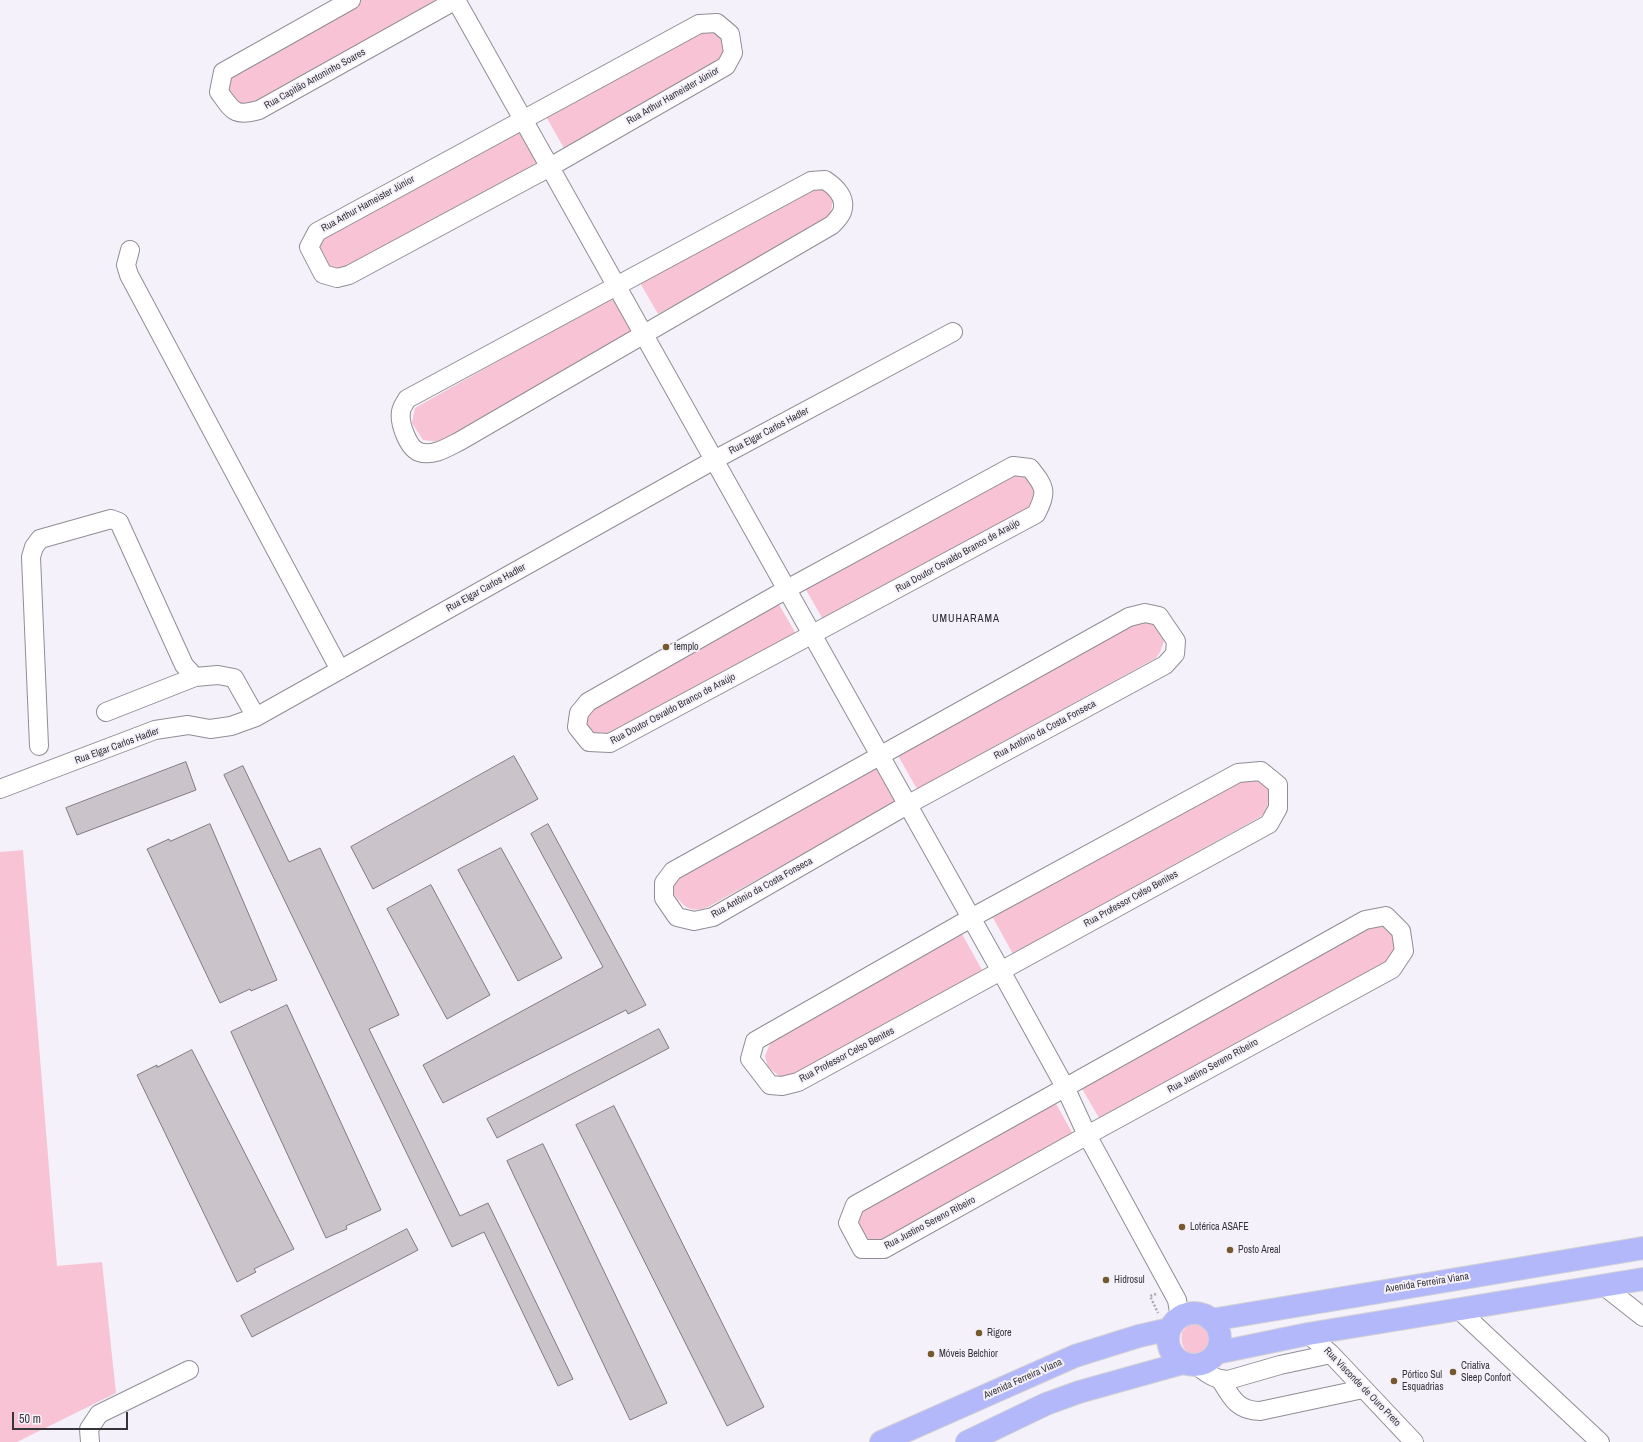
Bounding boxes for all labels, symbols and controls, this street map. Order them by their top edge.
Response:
street label: Rua Capitão Antoninho Soares [262,46,368,112]
street label: Rua Arthur Hameister Júnior [625,65,721,127]
street label: Rua Arthur Hameister Júnior [319,173,417,235]
street label: Rua Elgar Carlos Hadler [727,405,811,457]
street label: Rua Doutor Osvaldo Branco de Araújo [894,517,1022,595]
street label: Rua Elgar Carlos Hadler [444,561,528,615]
district label: UMUHARAMA [932,612,1000,626]
place label: templo [674,641,699,653]
marker: templo [661,642,671,652]
street label: Rua Doutor Osvaldo Branco de Araújo [608,671,738,747]
street label: Rua Antônio da Costa Fonseca [992,698,1098,762]
street label: Rua Elgar Carlos Hadler [73,725,161,767]
street label: Rua Antônio da Costa Fonseca [709,855,815,921]
street label: Rua Professor Celso Benites [1082,868,1180,930]
street label: Rua Professor Celso Benites [798,1025,896,1085]
street label: Rua Justino Sereno Ribeiro [1166,1036,1260,1096]
street label: Rua Justino Sereno Ribeiro [882,1194,978,1252]
place label: Lotérica ASAFE [1190,1221,1249,1233]
marker: Lotérica ASAFE [1177,1222,1187,1232]
place label: Posto Areal [1238,1244,1280,1256]
marker: Posto Areal [1225,1245,1235,1255]
street label: Avenida Ferreira Viana [1384,1270,1470,1296]
place label: Hidrosul [1114,1274,1145,1286]
marker: Hidrosul [1101,1275,1111,1285]
place label: Rigore [987,1327,1012,1339]
marker: Rigore [974,1328,984,1338]
street label: Rua Visconde de Ouro Preto [1321,1345,1403,1429]
place label: Móveis Belchior [939,1348,998,1360]
marker: Móveis Belchior [926,1349,936,1359]
street label: Avenida Ferreira Viana [982,1356,1064,1402]
place label: Criativa Sleep Confort [1461,1360,1511,1384]
marker: Criativa Sleep Confort [1448,1367,1458,1377]
place label: Pórtico Sul Esquadrias [1402,1369,1443,1392]
marker: Pórtico Sul Esquadrias [1389,1376,1399,1386]
scale bar [14,1404,130,1430]
text: 50 m [19,1411,41,1427]

